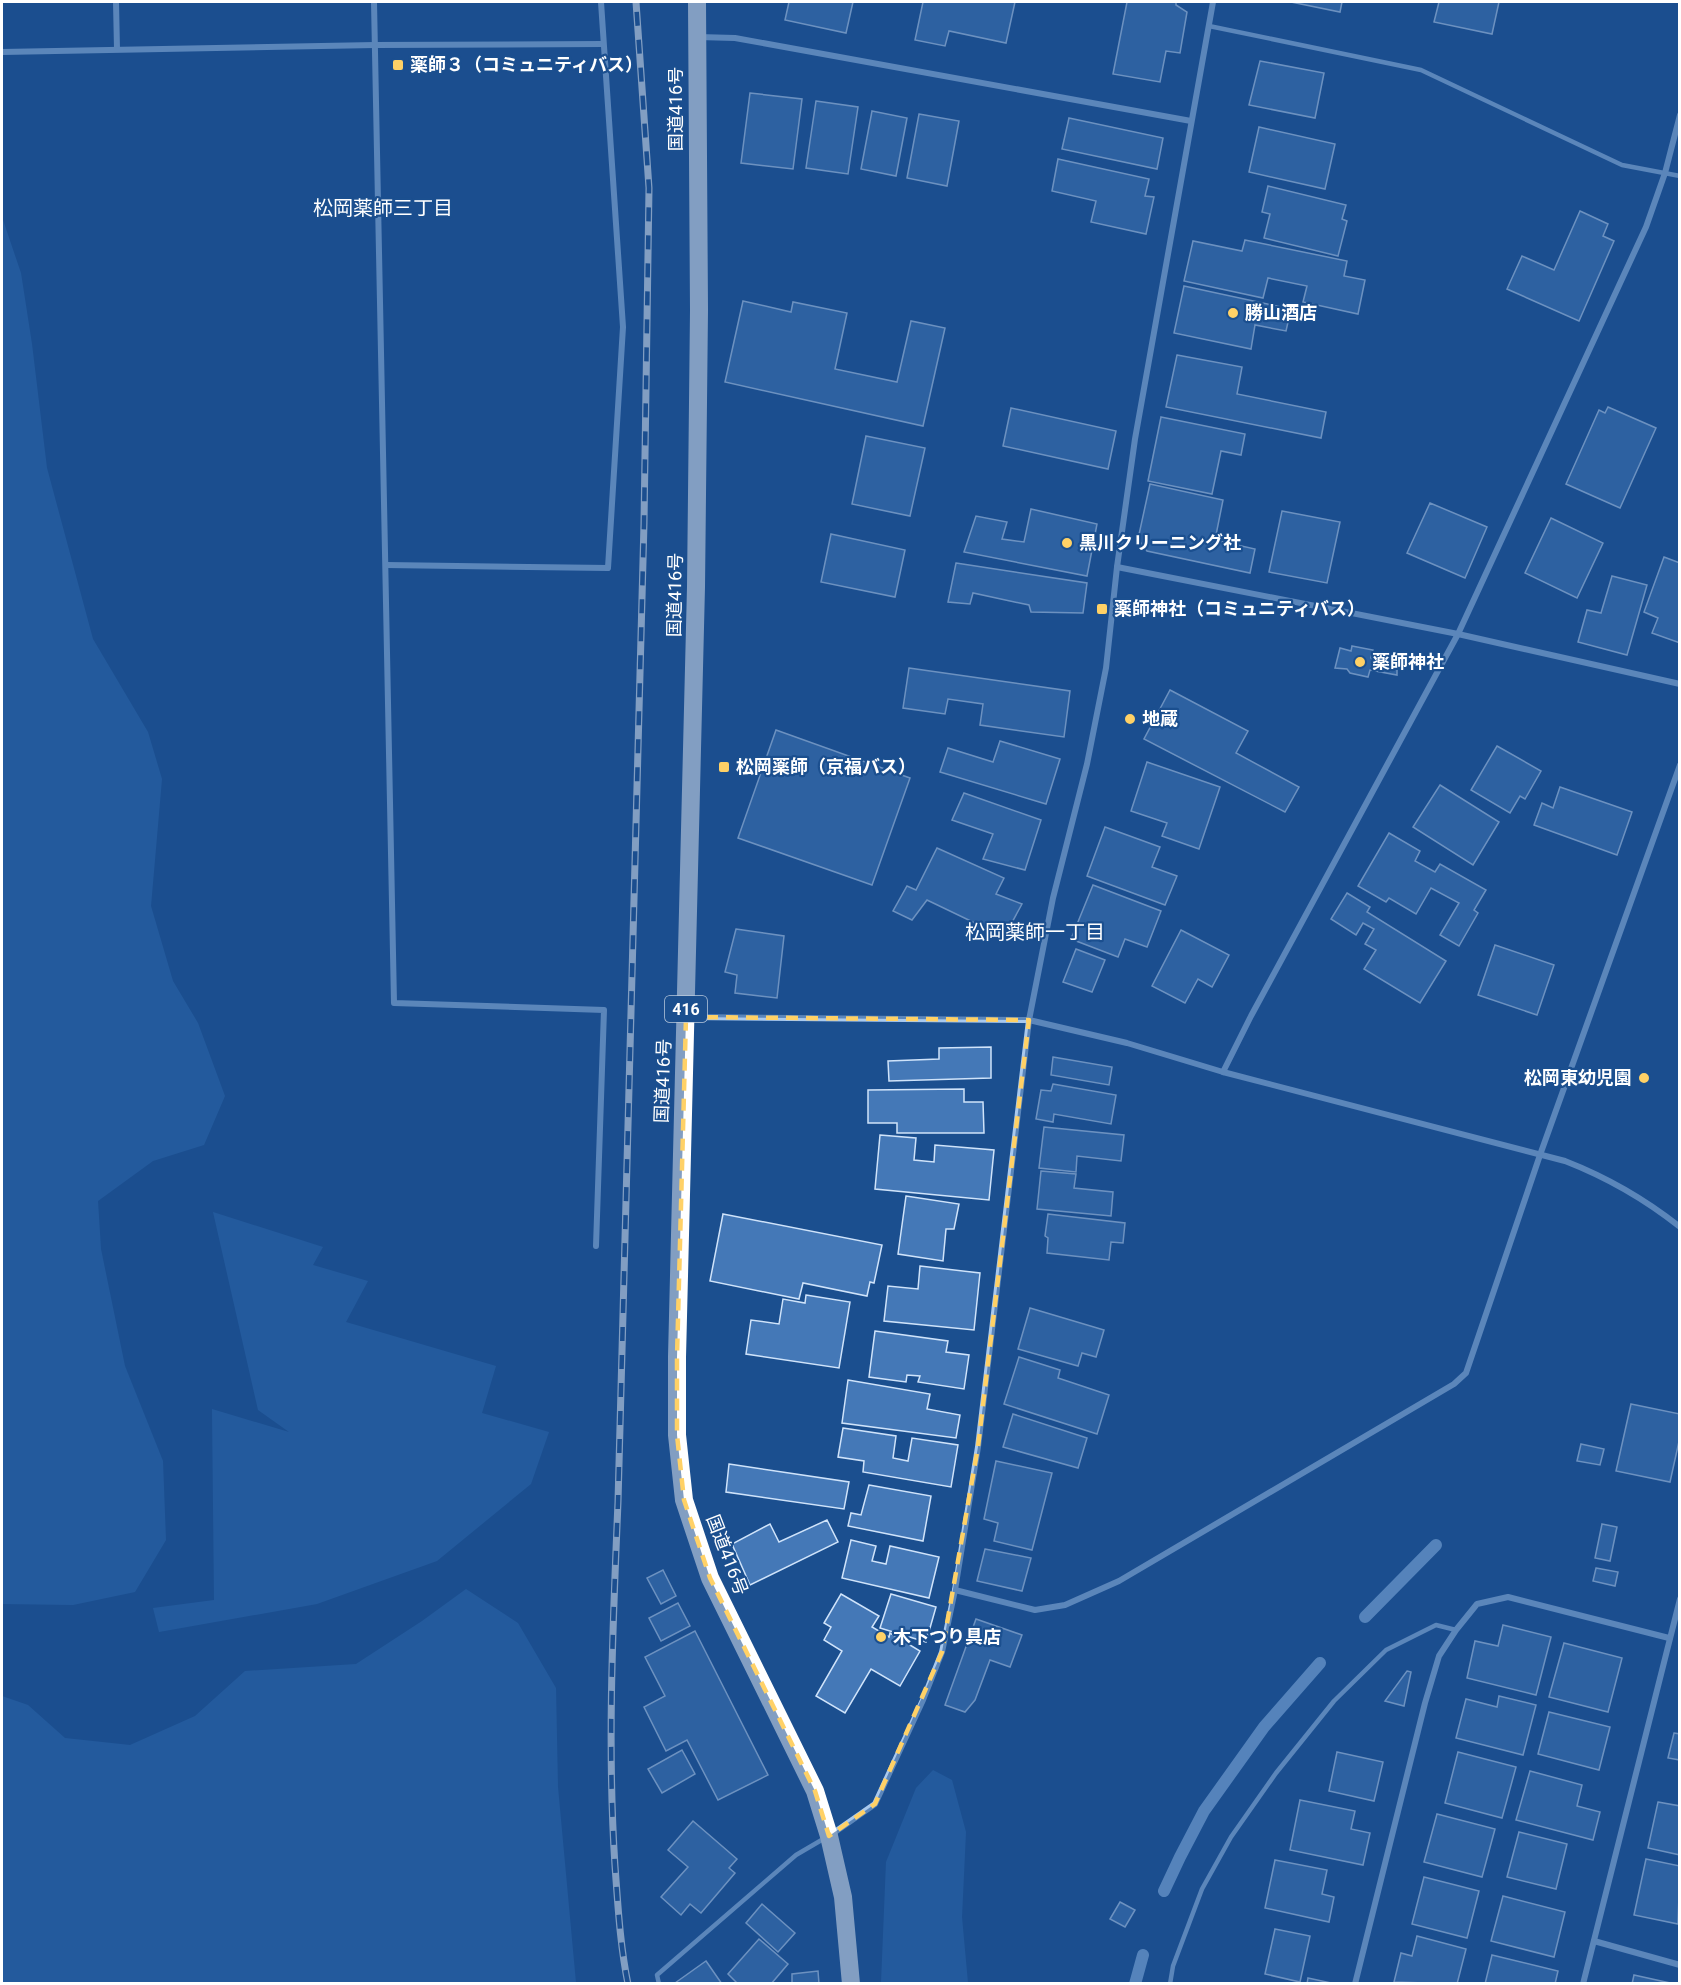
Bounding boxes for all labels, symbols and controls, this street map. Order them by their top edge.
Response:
place label: 薬師３（コミュニティバス） [410,54,643,75]
marker: 薬師３（コミュニティバス） [391,58,405,72]
street label: 国道416号 [665,67,686,151]
district label: 松岡薬師三丁目 [313,196,453,220]
place label: 勝山酒店 [1245,302,1317,323]
marker: 勝山酒店 [1226,306,1240,320]
place label: 黒川クリーニング社 [1079,532,1241,553]
marker: 黒川クリーニング社 [1060,536,1074,550]
street label: 国道416号 [663,553,686,637]
place label: 薬師神社（コミュニティバス） [1114,598,1365,619]
marker: 薬師神社（コミュニティバス） [1095,602,1109,616]
place label: 薬師神社 [1372,651,1444,672]
marker: 薬師神社 [1353,655,1367,669]
place label: 地蔵 [1142,708,1178,729]
marker: 地蔵 [1123,712,1137,726]
place label: 松岡薬師（京福バス） [736,756,916,777]
marker: 松岡薬師（京福バス） [717,760,731,774]
district label: 松岡薬師一丁目 [965,920,1105,944]
road number: 416 [665,996,707,1022]
street label: 国道416号 [651,1038,674,1124]
place label: 松岡東幼児園 [1524,1067,1632,1088]
marker: 松岡東幼児園 [1637,1071,1651,1085]
street label: 国道416号 [703,1512,752,1598]
place label: 木下つり具店 [893,1626,1001,1647]
marker: 木下つり具店 [874,1630,888,1644]

